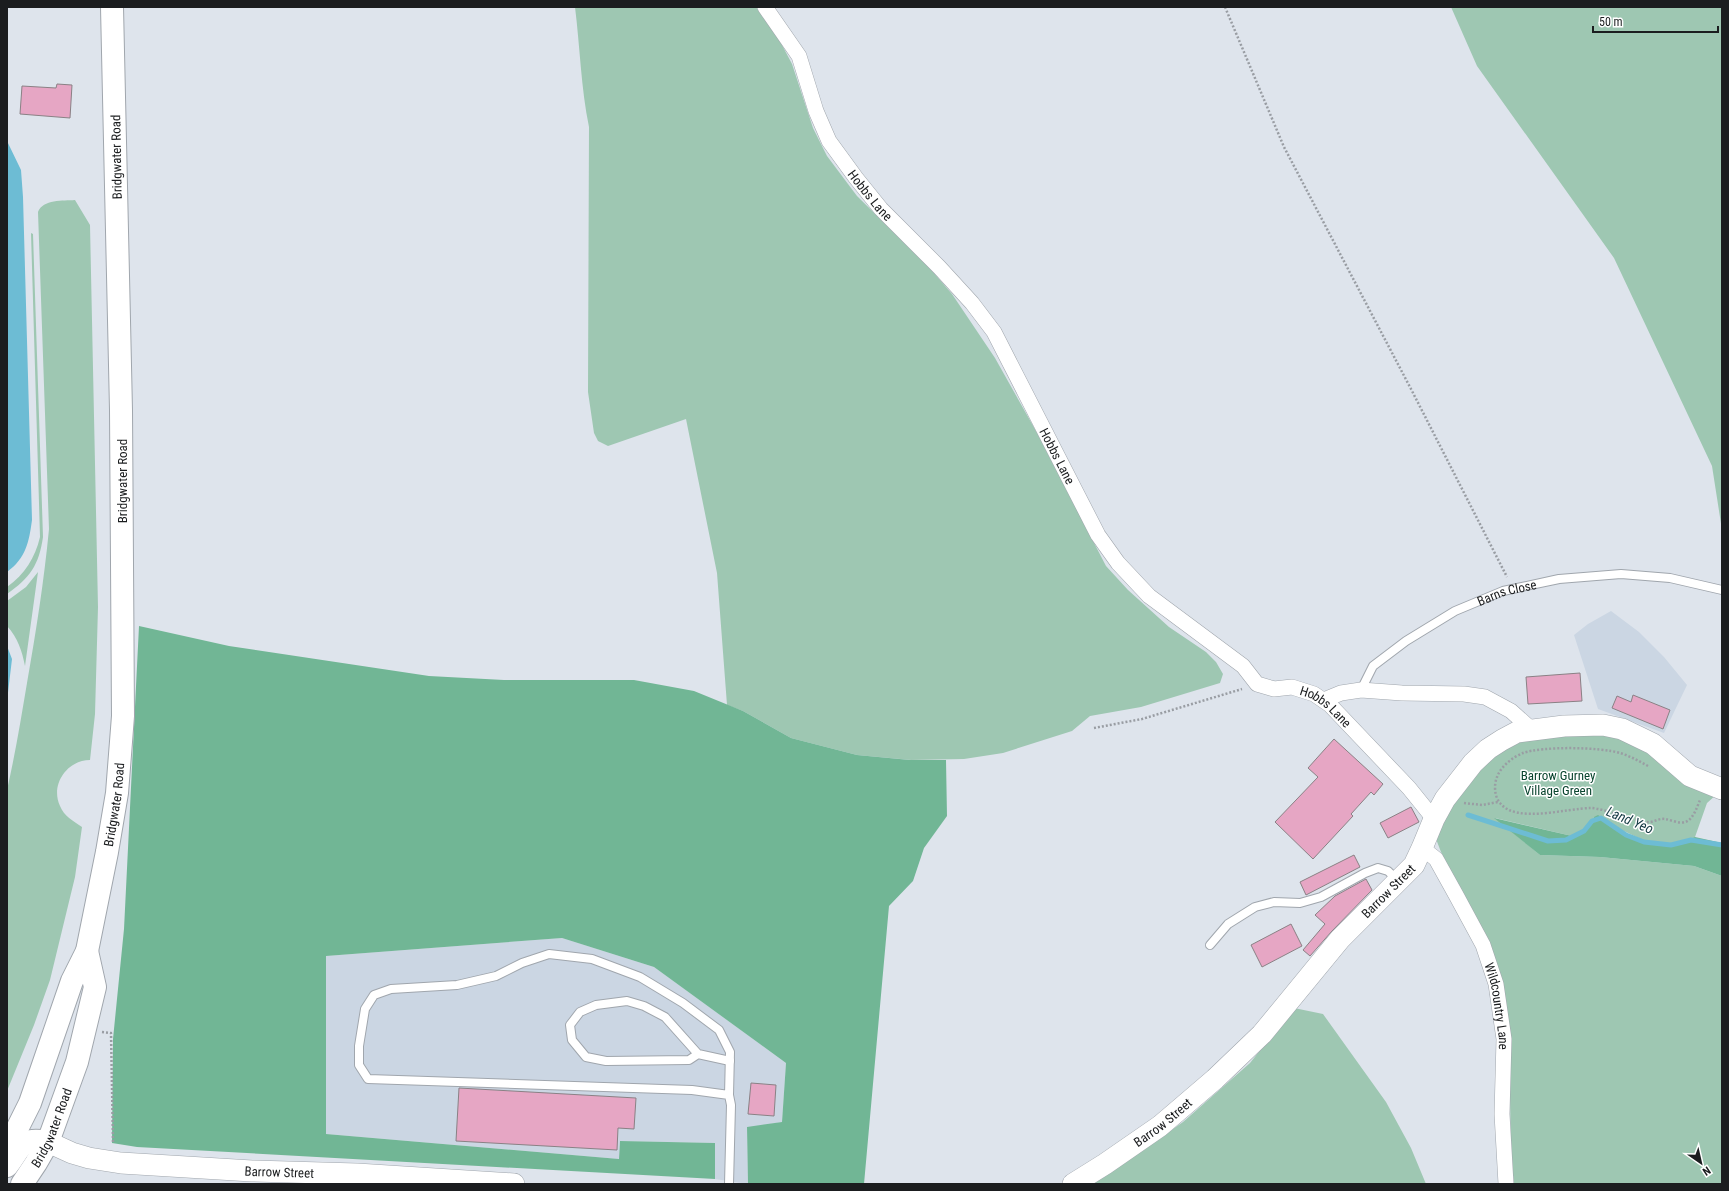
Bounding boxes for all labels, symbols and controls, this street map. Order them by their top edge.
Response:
scale bar [1593,8,1718,34]
text: 50 m [1599,15,1623,29]
street label: Bridgwater Road [108,115,125,199]
street label: Hobbs Lane [845,167,895,224]
street label: Hobbs Lane [1036,425,1078,487]
street label: Bridgwater Road [115,439,130,523]
street label: Barns Close [1475,577,1538,609]
street label: Hobbs Lane [1298,683,1354,731]
street label: Bridgwater Road [101,762,127,848]
park label: Barrow Gurney Village Green [1521,768,1596,798]
water label: Land Yeo [1604,803,1656,837]
street label: Barrow Street [1359,861,1419,921]
street label: Wildcountry Lane [1481,961,1511,1050]
street label: Bridgwater Road [28,1086,75,1170]
street label: Barrow Street [1131,1095,1195,1150]
north arrow [1681,1143,1721,1183]
street label: Barrow Street [244,1164,314,1181]
text: N [1700,1164,1713,1178]

